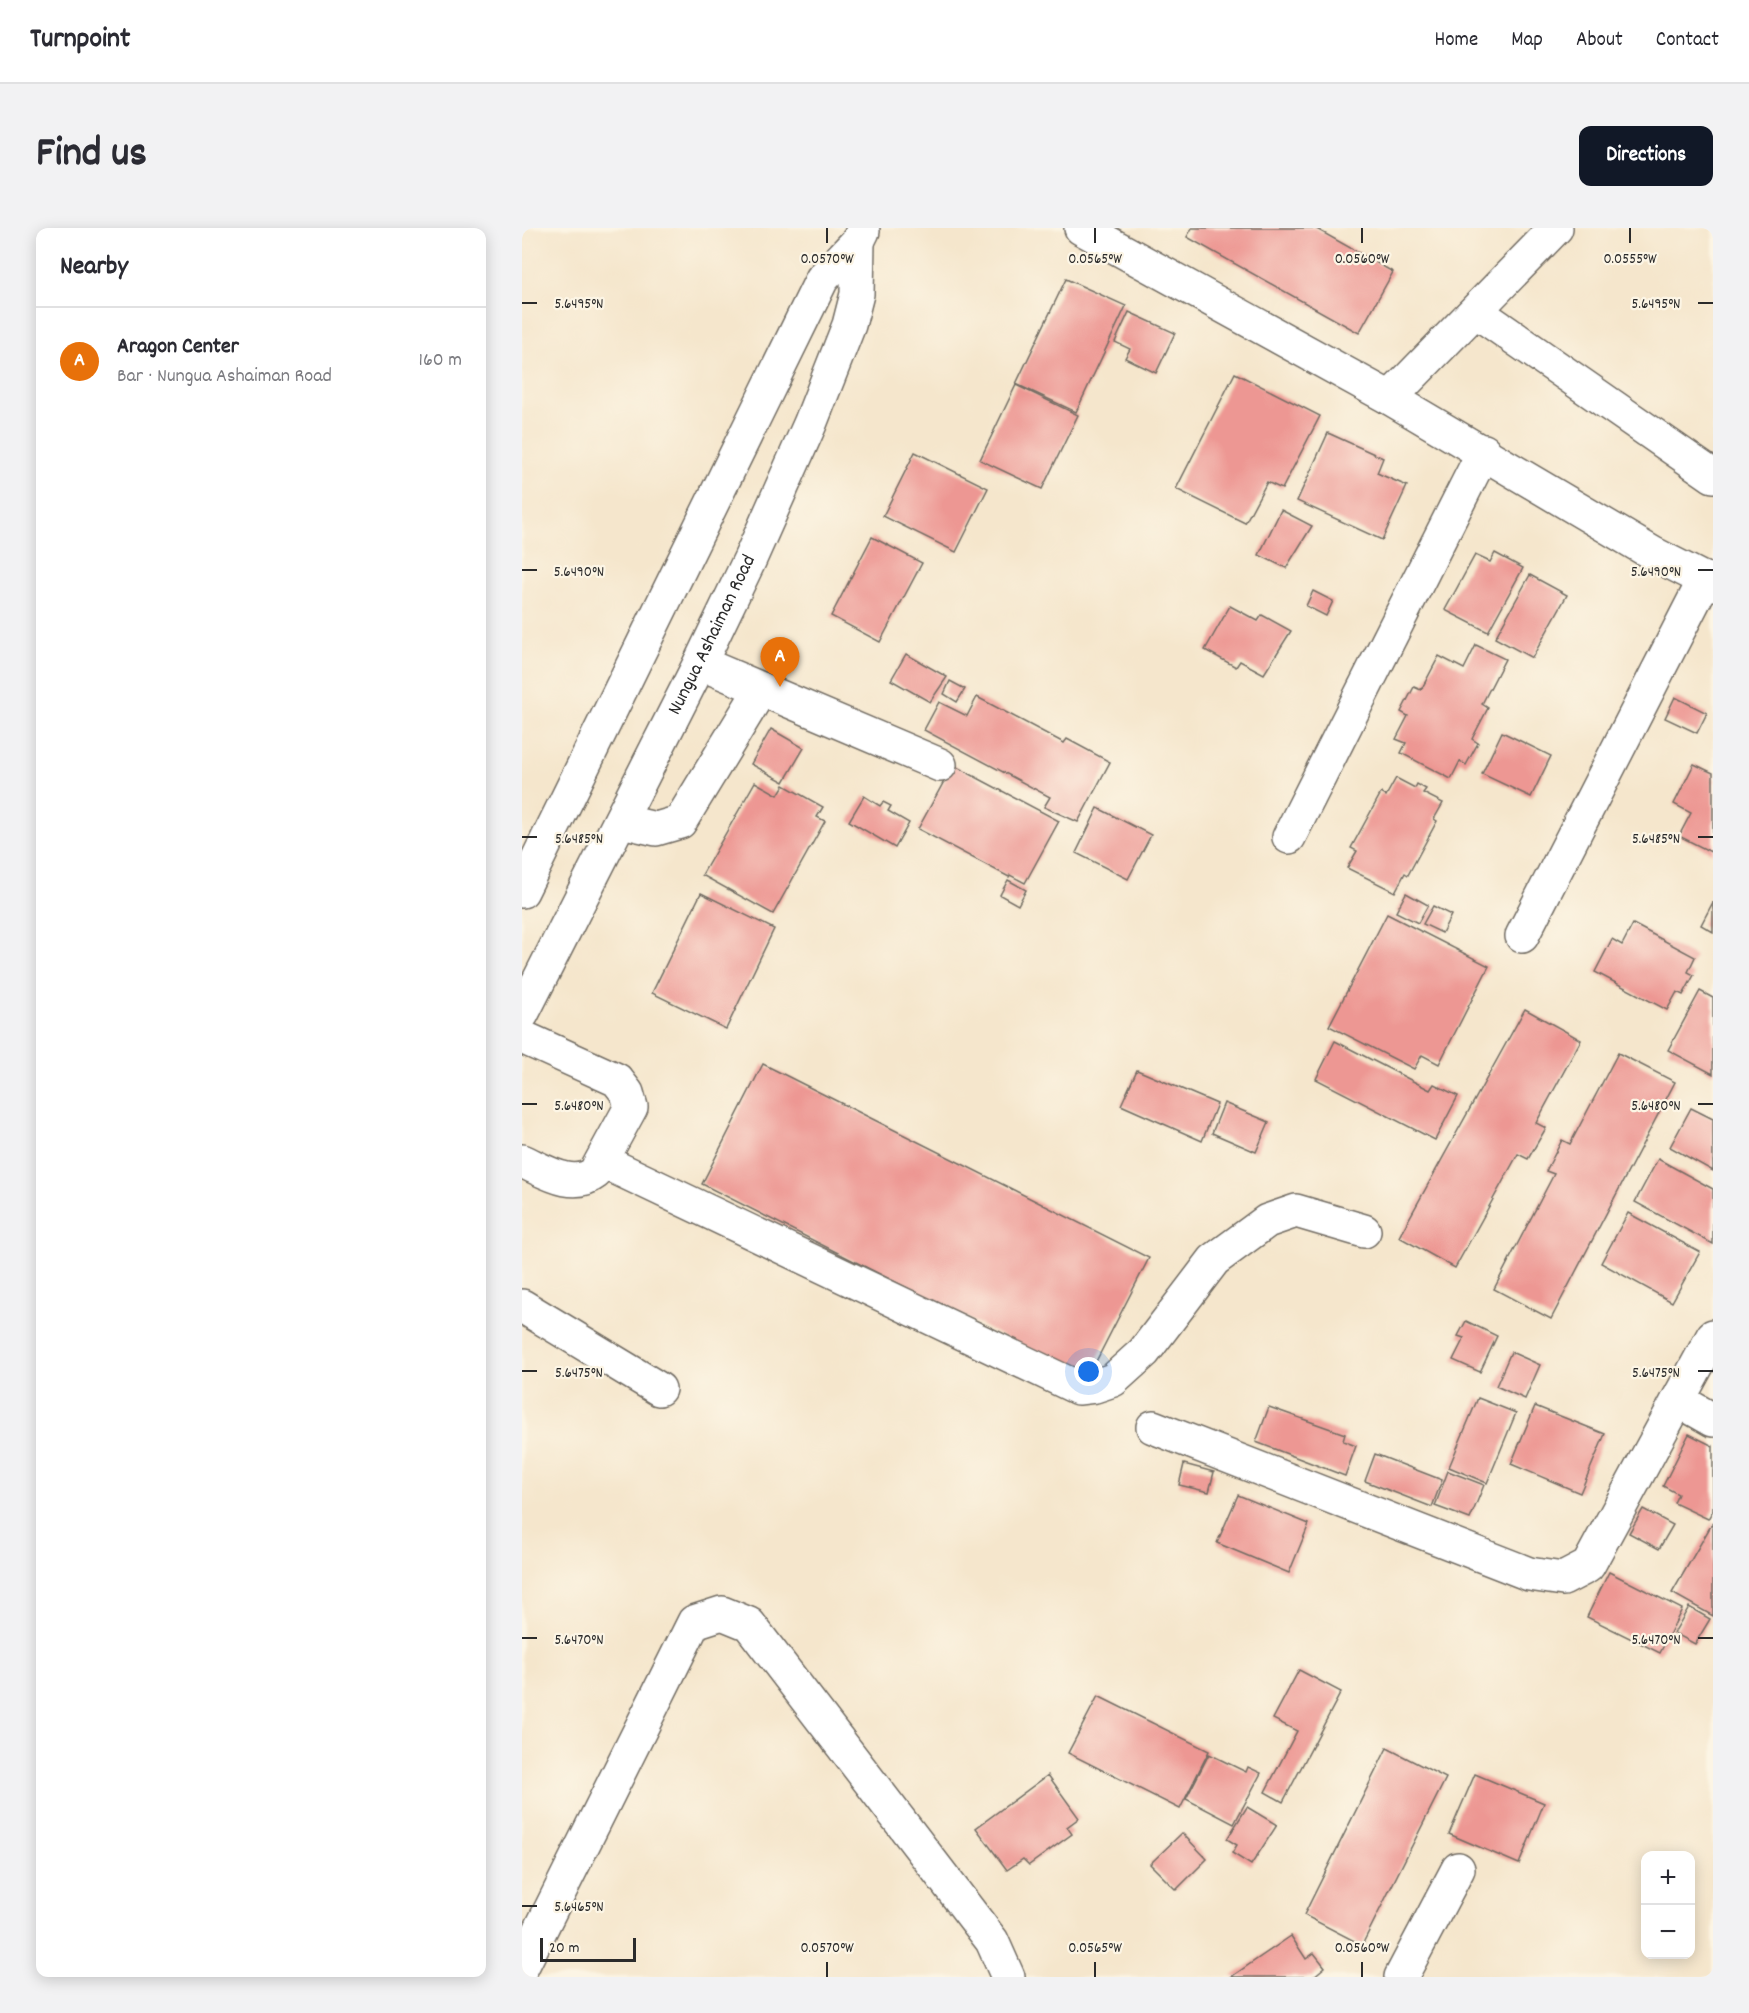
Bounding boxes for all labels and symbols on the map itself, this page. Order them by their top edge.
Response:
text: 0.0570°W [800,249,854,271]
text: 0.0565°W [1068,249,1122,271]
text: 0.0560°W [1335,249,1390,271]
text: 0.0555°W [1603,249,1657,271]
text: 5.6495°N [554,294,604,316]
text: 5.6495°N [1631,294,1681,316]
street label: Nungua Ashaiman Road [662,551,764,720]
text: 5.6490°N [554,562,604,584]
text: 5.6490°N [1631,562,1681,584]
pin: A [760,638,800,687]
text: 5.6485°N [555,829,603,851]
text: 5.6485°N [1632,829,1680,851]
text: 5.6480°N [554,1096,604,1118]
text: 5.6480°N [1631,1096,1681,1118]
your location [1074,1357,1103,1386]
text: 5.6475°N [555,1363,603,1385]
text: 5.6475°N [1632,1363,1680,1385]
text: 5.6470°N [554,1630,604,1652]
text: 5.6470°N [1631,1630,1681,1652]
text: 5.6465°N [554,1897,604,1919]
scale bar [540,1935,636,1962]
text: 0.0570°W [800,1938,854,1960]
text: 0.0565°W [1068,1938,1122,1960]
text: 0.0560°W [1335,1938,1390,1960]

